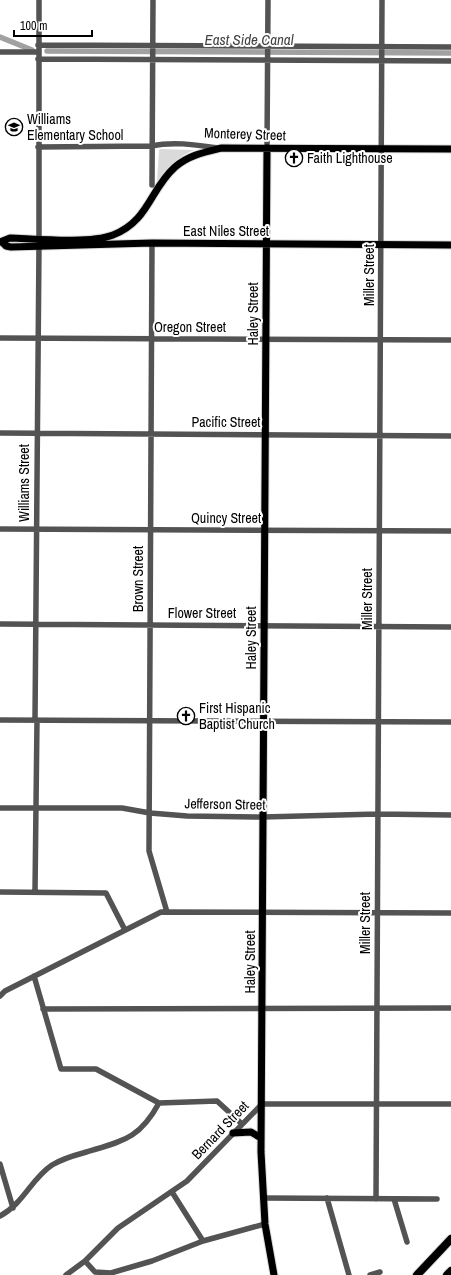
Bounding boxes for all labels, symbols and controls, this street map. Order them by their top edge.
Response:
scale bar [14,12,92,38]
text: 100 m [20,18,47,34]
water label: East Side Canal [205,29,294,50]
place label: Williams Elementary School [27,110,123,144]
school or university icon: Williams Elementary School [4,117,24,137]
street label: Monterey Street [204,124,286,144]
church icon: Faith Lighthouse [284,148,304,168]
place label: Faith Lighthouse [307,149,393,167]
street label: East Niles Street [183,222,269,240]
street label: Miller Street [360,244,378,306]
street label: Haley Street [244,282,262,346]
street label: Oregon Street [154,318,226,336]
street label: Pacific Street [192,413,260,431]
street label: Williams Street [15,444,33,522]
street label: Quincy Street [191,509,261,527]
street label: Brown Street [129,546,147,612]
street label: Miller Street [358,568,376,630]
street label: Flower Street [168,604,236,622]
street label: Haley Street [242,606,260,670]
place label: First Hispanic Baptist Church [199,699,275,733]
church icon: First Hispanic Baptist Church [176,706,196,726]
street label: Jefferson Street [184,794,266,814]
street label: Miller Street [356,892,374,954]
street label: Haley Street [241,930,259,994]
street label: Bernard Street [188,1097,252,1163]

